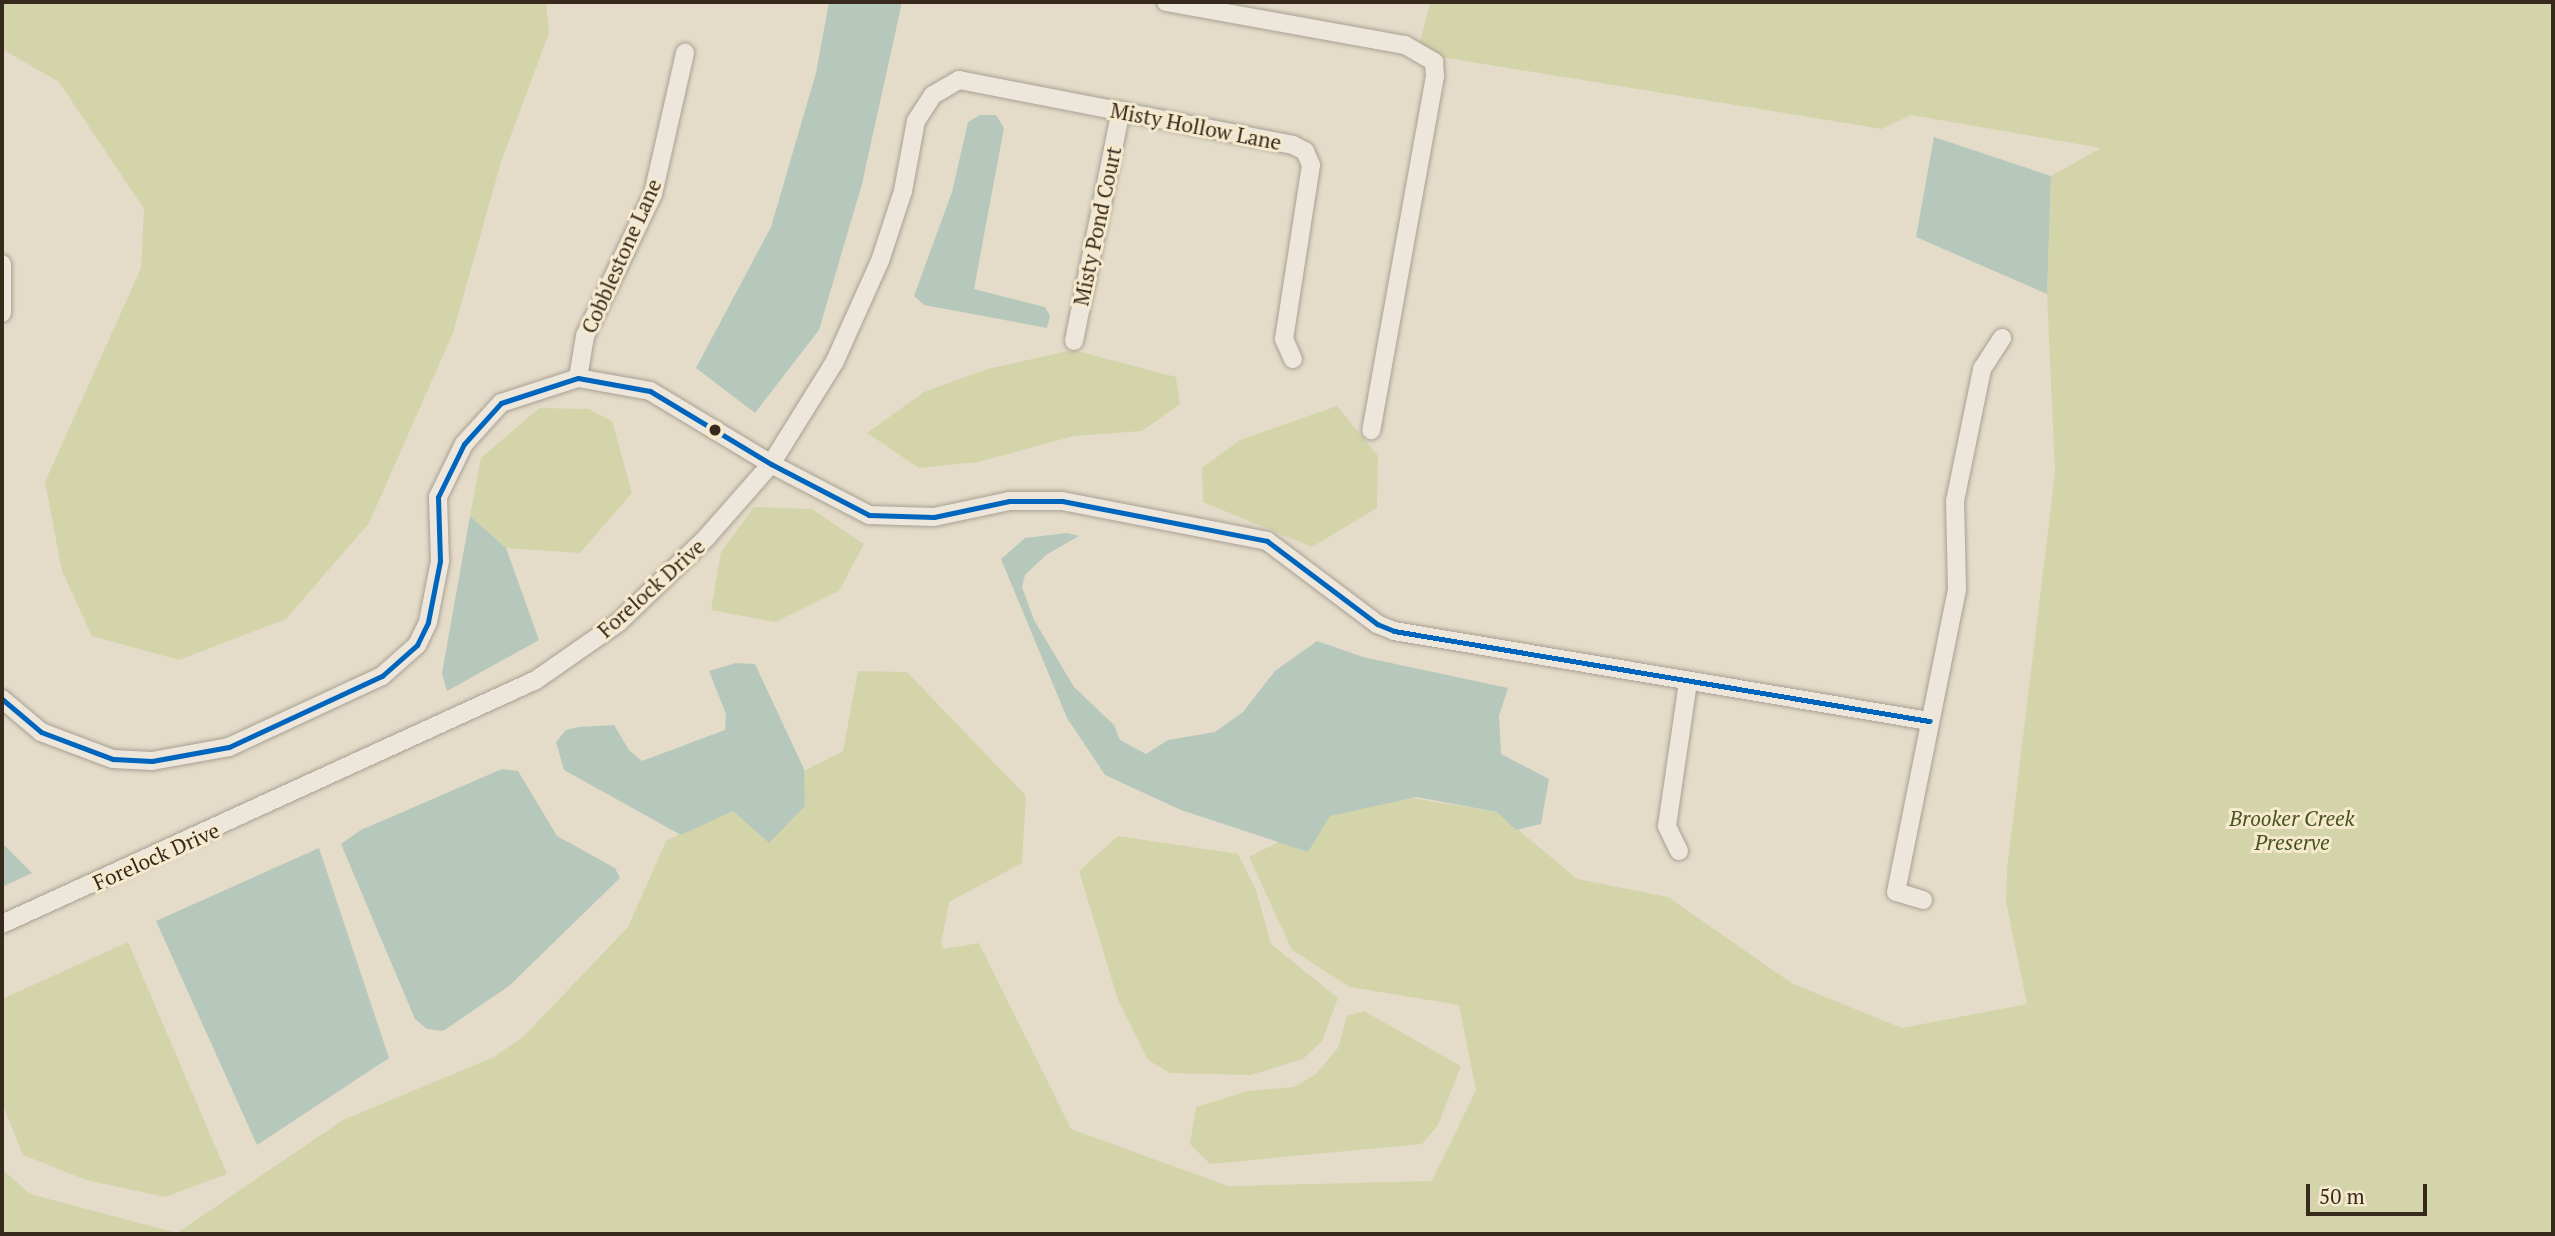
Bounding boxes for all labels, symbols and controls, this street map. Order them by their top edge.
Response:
street label: Misty Hollow Lane [1108,97,1284,155]
street label: Misty Pond Court [1068,144,1126,308]
street label: Cobblestone Lane [576,175,666,337]
unlabelled marker [708,423,722,437]
street label: Forelock Drive [592,533,710,643]
park label: Brooker Creek Preserve [2229,805,2355,855]
street label: Forelock Drive [89,817,223,895]
scale bar [2310,1170,2431,1214]
text: 50 m [2319,1182,2365,1210]

